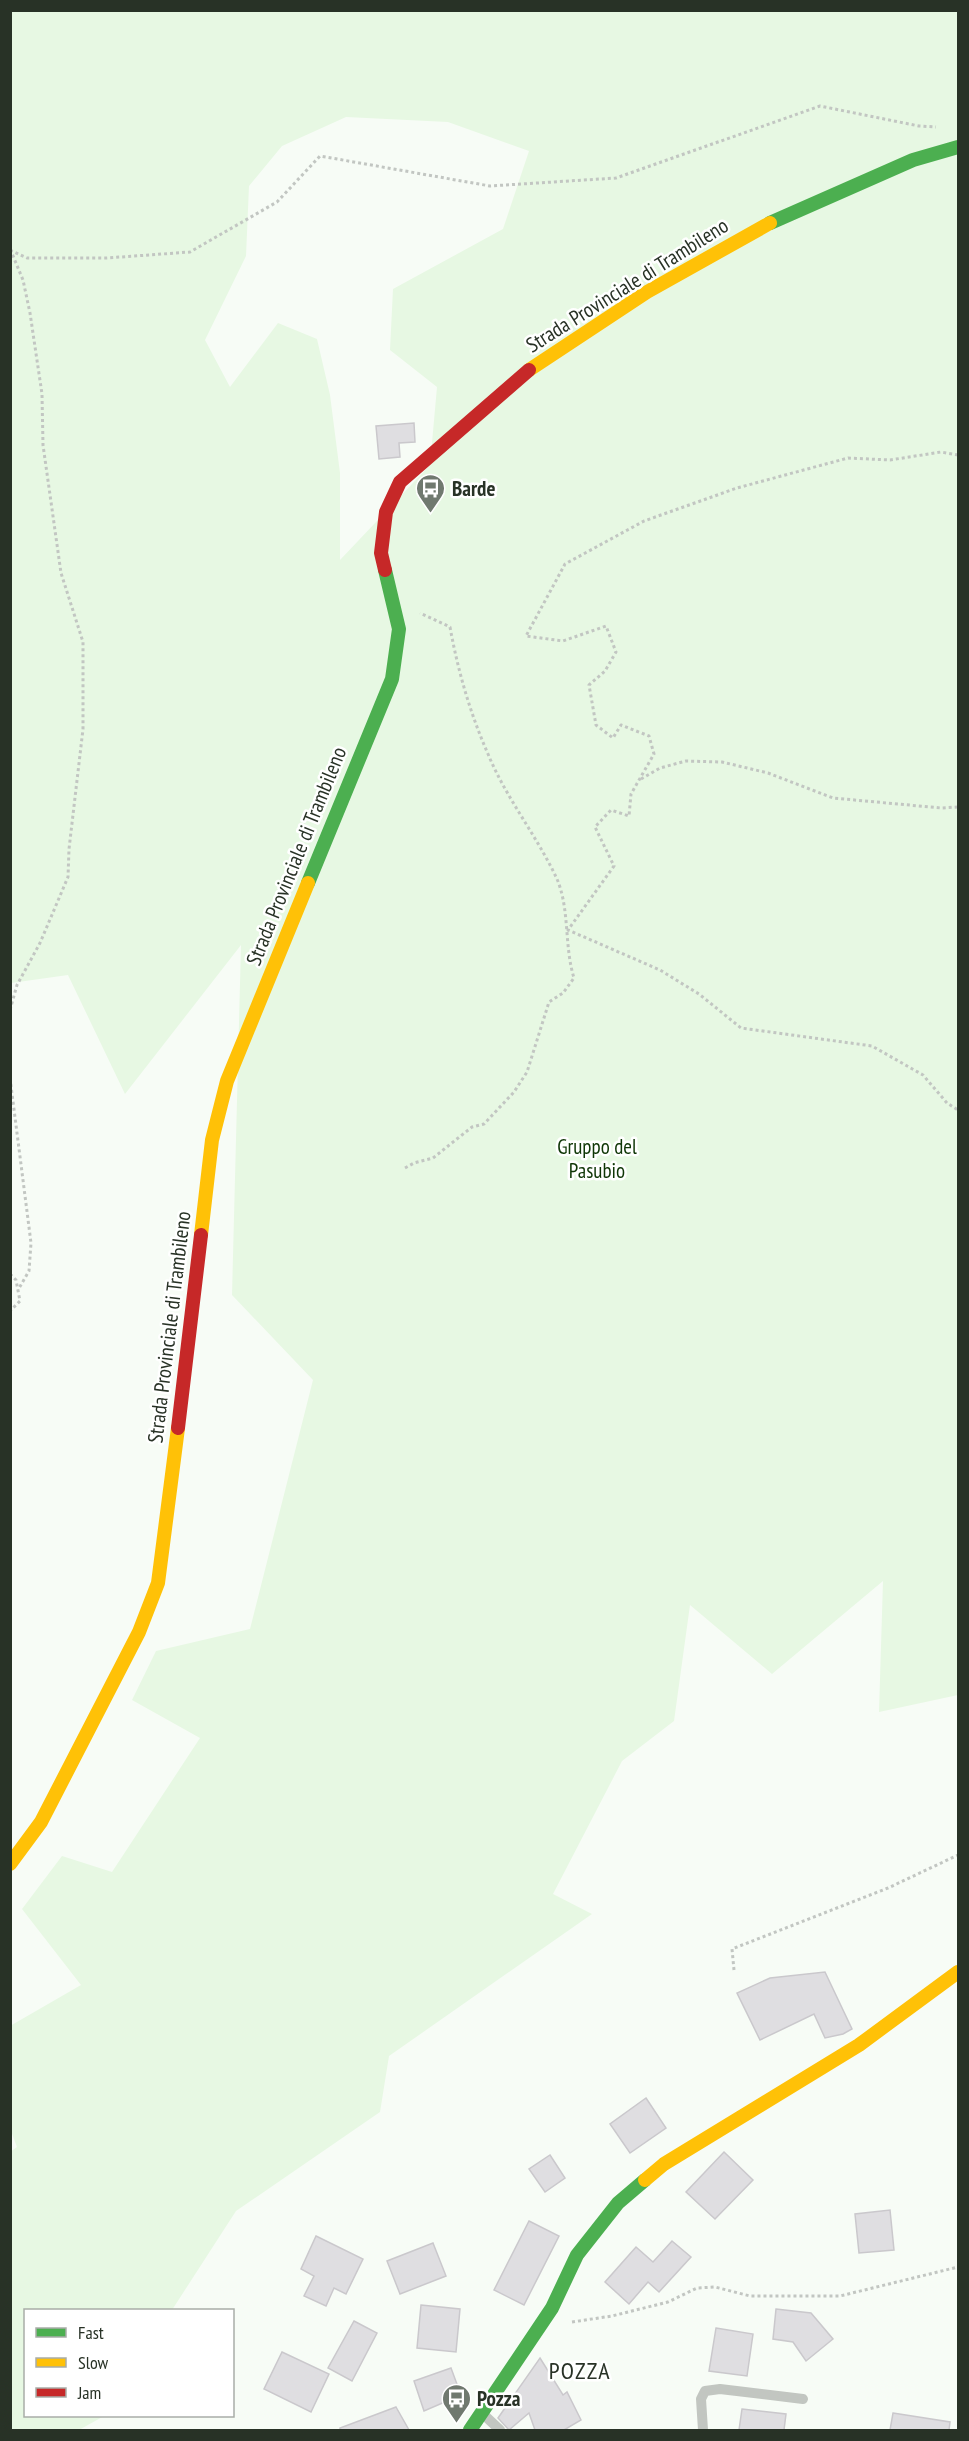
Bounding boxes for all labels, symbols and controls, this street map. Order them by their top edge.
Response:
street label: Strada Provinciale di Trambileno [521,212,733,358]
bus stop icon: Barde [415,472,447,514]
place label: Barde [452,475,495,502]
street label: Strada Provinciale di Trambileno [240,743,352,969]
park label: Gruppo del Pasubio [557,1133,637,1184]
street label: Strada Provinciale di Trambileno [141,1210,197,1444]
legend [24,2309,234,2417]
text: Fast [78,2321,104,2344]
text: Slow [78,2351,109,2374]
district label: POZZA [549,2355,611,2386]
text: Jam [77,2381,101,2404]
bus stop icon: Pozza [440,2382,472,2424]
place label: Pozza [477,2385,521,2412]

